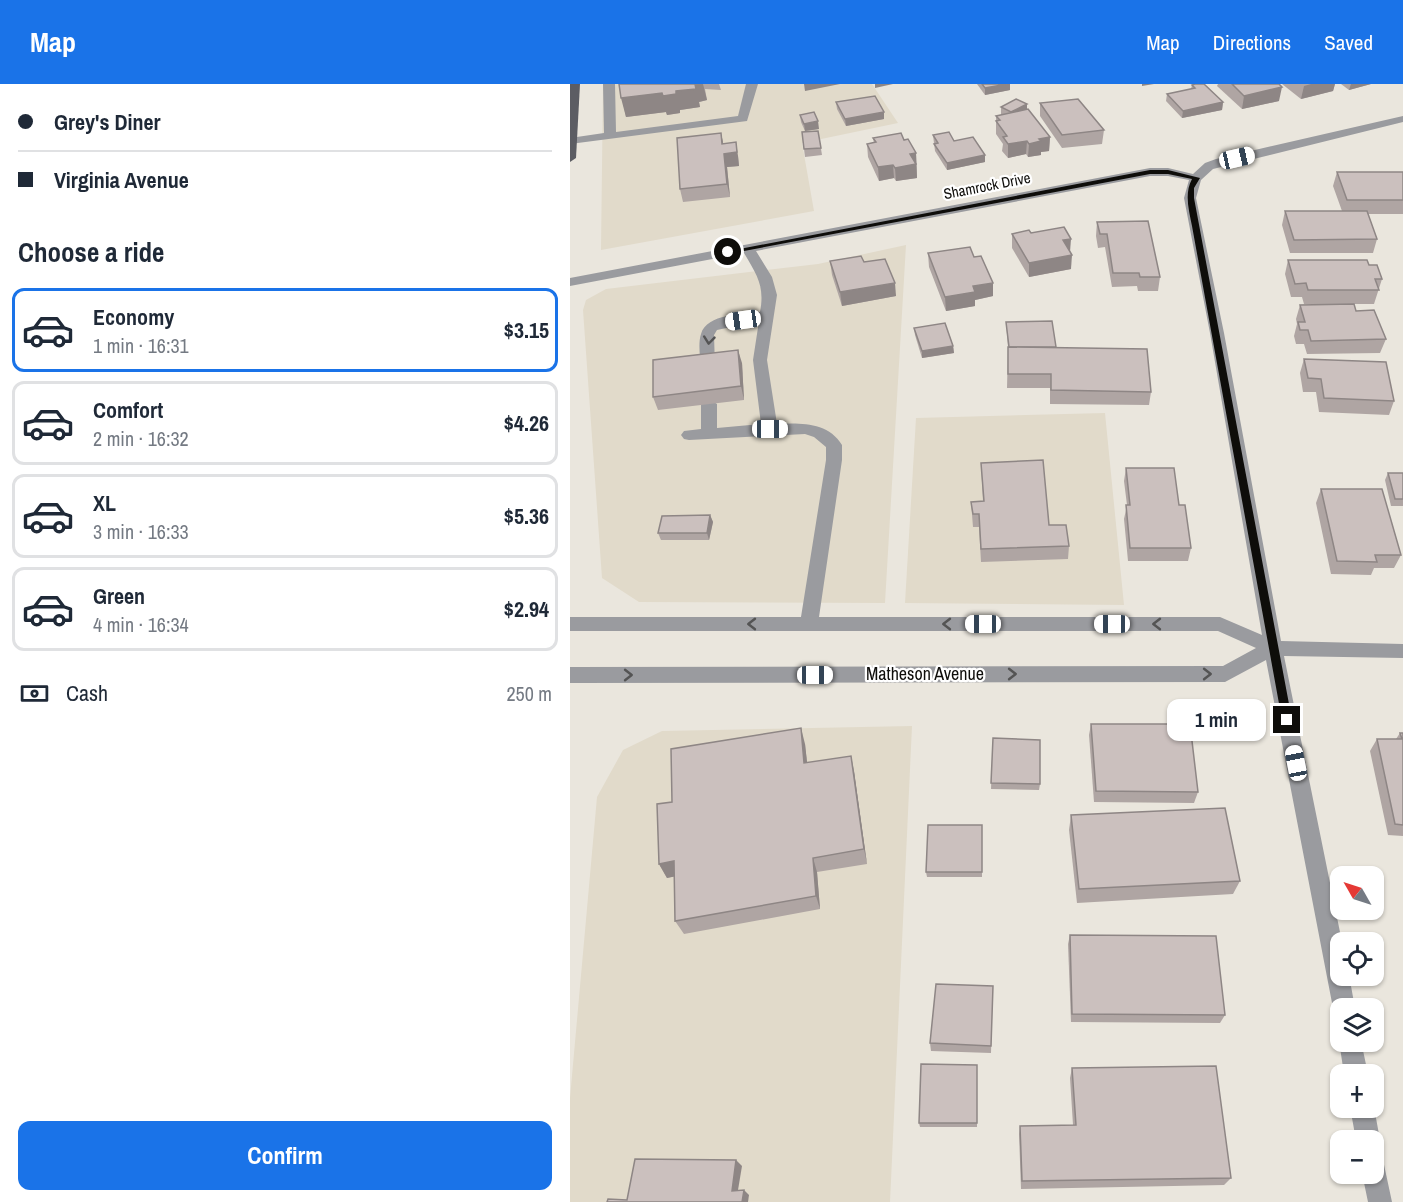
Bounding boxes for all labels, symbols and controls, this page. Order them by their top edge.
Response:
text: Map [30,23,76,61]
text: Map [1146,28,1180,57]
text: Directions [1213,28,1291,57]
text: Saved [1324,28,1373,57]
text: Grey's Diner [54,107,161,137]
car [1217,145,1257,171]
text: Virginia Avenue [54,165,189,195]
street label: Shamrock Drive [942,167,1032,204]
text: Choose a ride [18,234,164,270]
route start [714,238,741,265]
text: Economy [93,302,174,332]
icon: car [21,303,75,357]
car [724,309,762,331]
text: $3.15 [504,315,549,345]
text: 1 min · 16:31 [93,332,189,359]
one-way arrow [703,335,716,344]
text: Comfort [93,395,163,425]
icon: car [21,396,75,450]
text: $4.26 [504,408,549,438]
car [752,420,788,438]
text: 2 min · 16:32 [93,425,189,452]
text: XL [93,488,116,518]
icon: car [21,489,75,543]
text: $5.36 [504,501,549,531]
text: 3 min · 16:33 [93,518,189,545]
text: Green [93,581,145,611]
icon: car [21,582,75,636]
text: $2.94 [504,594,549,624]
text: 4 min · 16:34 [93,611,189,638]
car [965,615,1001,633]
car [1094,615,1130,633]
one-way arrow [748,618,757,630]
one-way arrow [943,618,952,630]
one-way arrow [1152,618,1161,630]
street label: Matheson Avenue [866,661,984,686]
car [797,666,833,684]
one-way arrow [1008,668,1017,680]
one-way arrow [1203,668,1212,680]
one-way arrow [624,669,633,681]
icon: cash [18,677,51,710]
text: Cash [66,678,108,708]
text: 250 m [506,680,552,707]
callout: 1 min [1167,699,1266,741]
text: 1 min [1195,706,1238,733]
route end [1273,706,1300,733]
car [1284,744,1308,782]
north arrow [1330,866,1384,920]
map controls [1330,866,1384,1184]
button: locate [1330,932,1384,986]
button: layers [1330,998,1384,1052]
button: + [1330,1064,1384,1118]
button: Confirm [18,1121,552,1190]
button: − [1330,1130,1384,1184]

